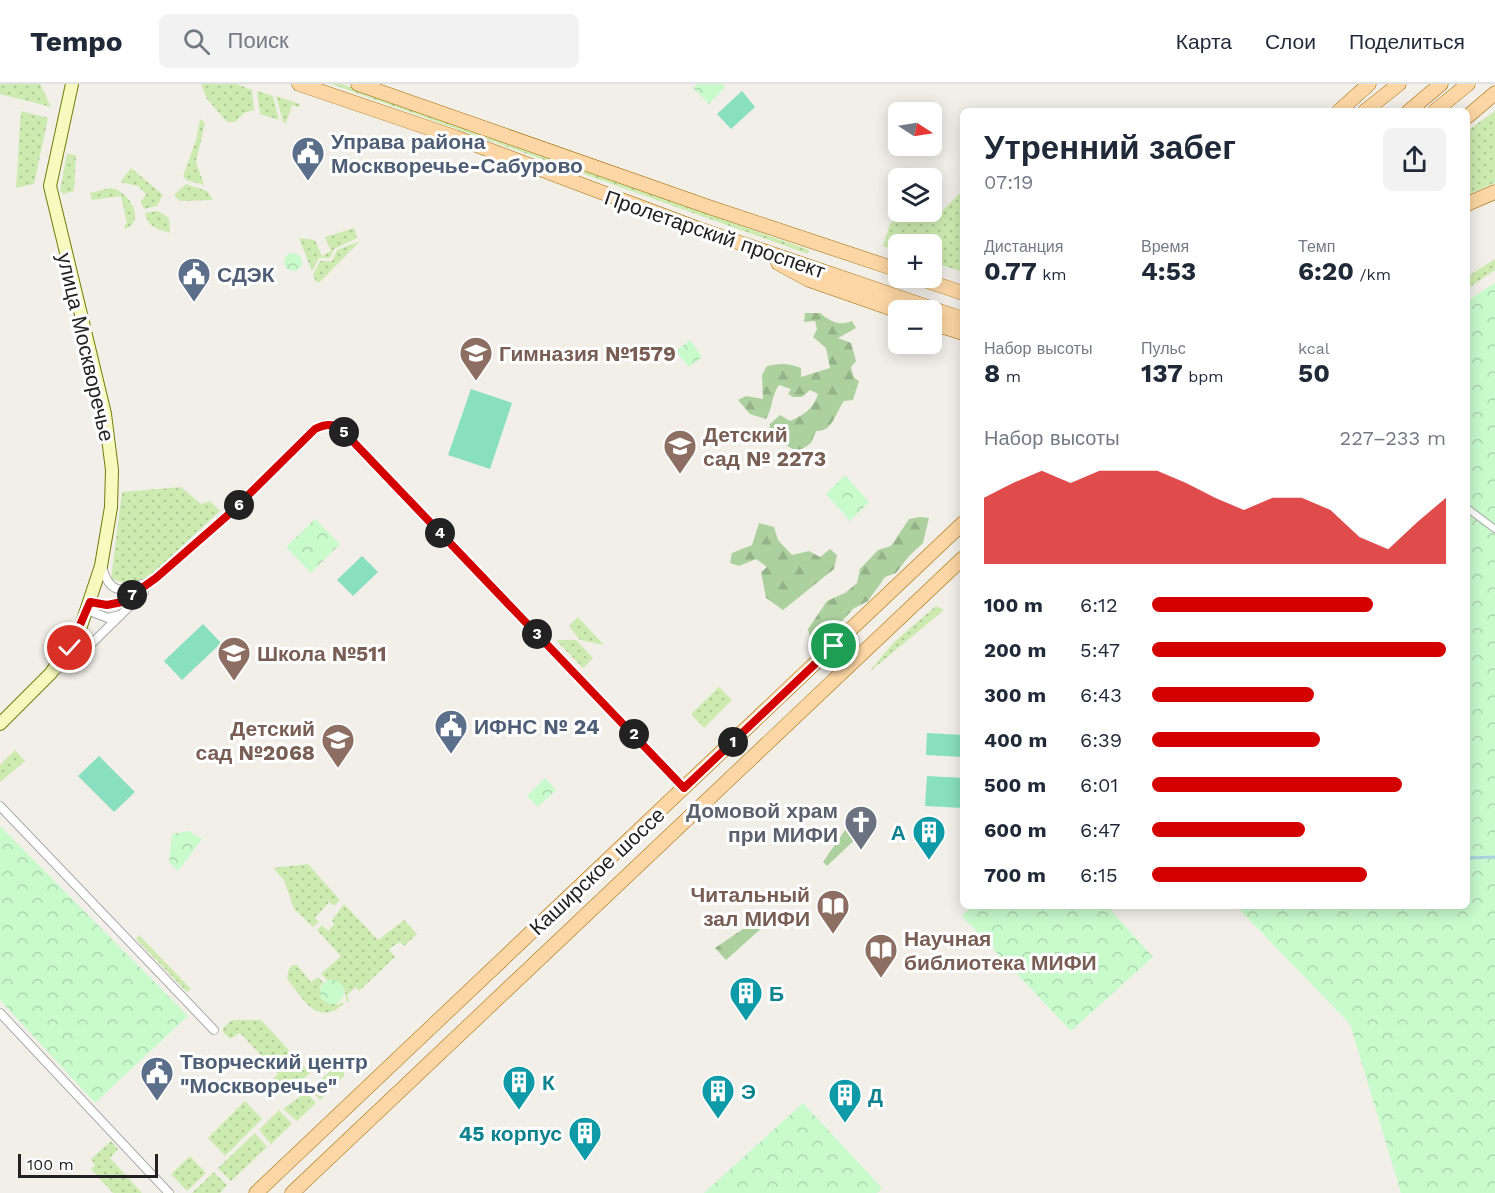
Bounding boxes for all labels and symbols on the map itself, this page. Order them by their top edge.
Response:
north arrow [888,102,942,156]
place label: Управа района Москворечье-Сабурово [331,129,583,178]
public building icon: Управа района Москворечье-Сабурово [290,135,326,182]
street label: Пролетарский проспект [601,184,829,284]
street label: улица Москворечье [52,250,120,444]
public building icon: СДЭК [176,256,212,303]
place label: СДЭК [217,262,275,287]
school or university icon: Гимназия №1579 [458,335,494,382]
place label: Гимназия №1579 [499,341,676,366]
pin: 5 [329,417,359,447]
place label: Детский сад № 2273 [703,422,826,471]
school or university icon: Детский сад № 2273 [662,428,698,475]
pin: 6 [224,490,254,520]
pin: 4 [425,518,455,548]
pin: 7 [117,580,147,610]
pin: 3 [522,619,552,649]
pin [808,620,859,671]
pin [44,622,95,673]
school or university icon: Школа №511 [216,635,252,682]
place label: Школа №511 [257,641,386,666]
public building icon: ИФНС № 24 [433,708,469,755]
place label: ИФНС № 24 [474,714,600,739]
place label: Детский сад №2068 [195,716,315,765]
pin: 2 [619,719,649,749]
school or university icon: Детский сад №2068 [320,722,356,769]
pin: 1 [718,727,748,757]
place label: Домовой храм при МИФИ [686,798,838,847]
street label: Каширское шоссе [524,802,670,940]
church icon: Домовой храм при МИФИ [843,804,879,851]
building icon: А [911,814,947,861]
place label: А [891,820,906,845]
place label: Читальный зал МИФИ [691,882,810,931]
library icon: Читальный зал МИФИ [815,888,851,935]
place label: Научная библиотека МИФИ [904,926,1097,975]
library icon: Научная библиотека МИФИ [863,932,899,979]
building icon: Б [728,975,764,1022]
place label: Б [769,981,784,1006]
place label: Творческий центр "Москворечье" [180,1049,368,1098]
public building icon: Творческий центр "Москворечье" [139,1055,175,1102]
building icon: К [501,1064,537,1111]
place label: К [542,1070,555,1095]
building icon: Э [700,1073,736,1120]
building icon: Д [827,1077,863,1124]
place label: Э [741,1079,756,1104]
place label: Д [868,1083,883,1108]
building icon: 45 корпус [567,1115,603,1162]
place label: 45 корпус [459,1121,562,1146]
scale bar [18,1151,158,1178]

